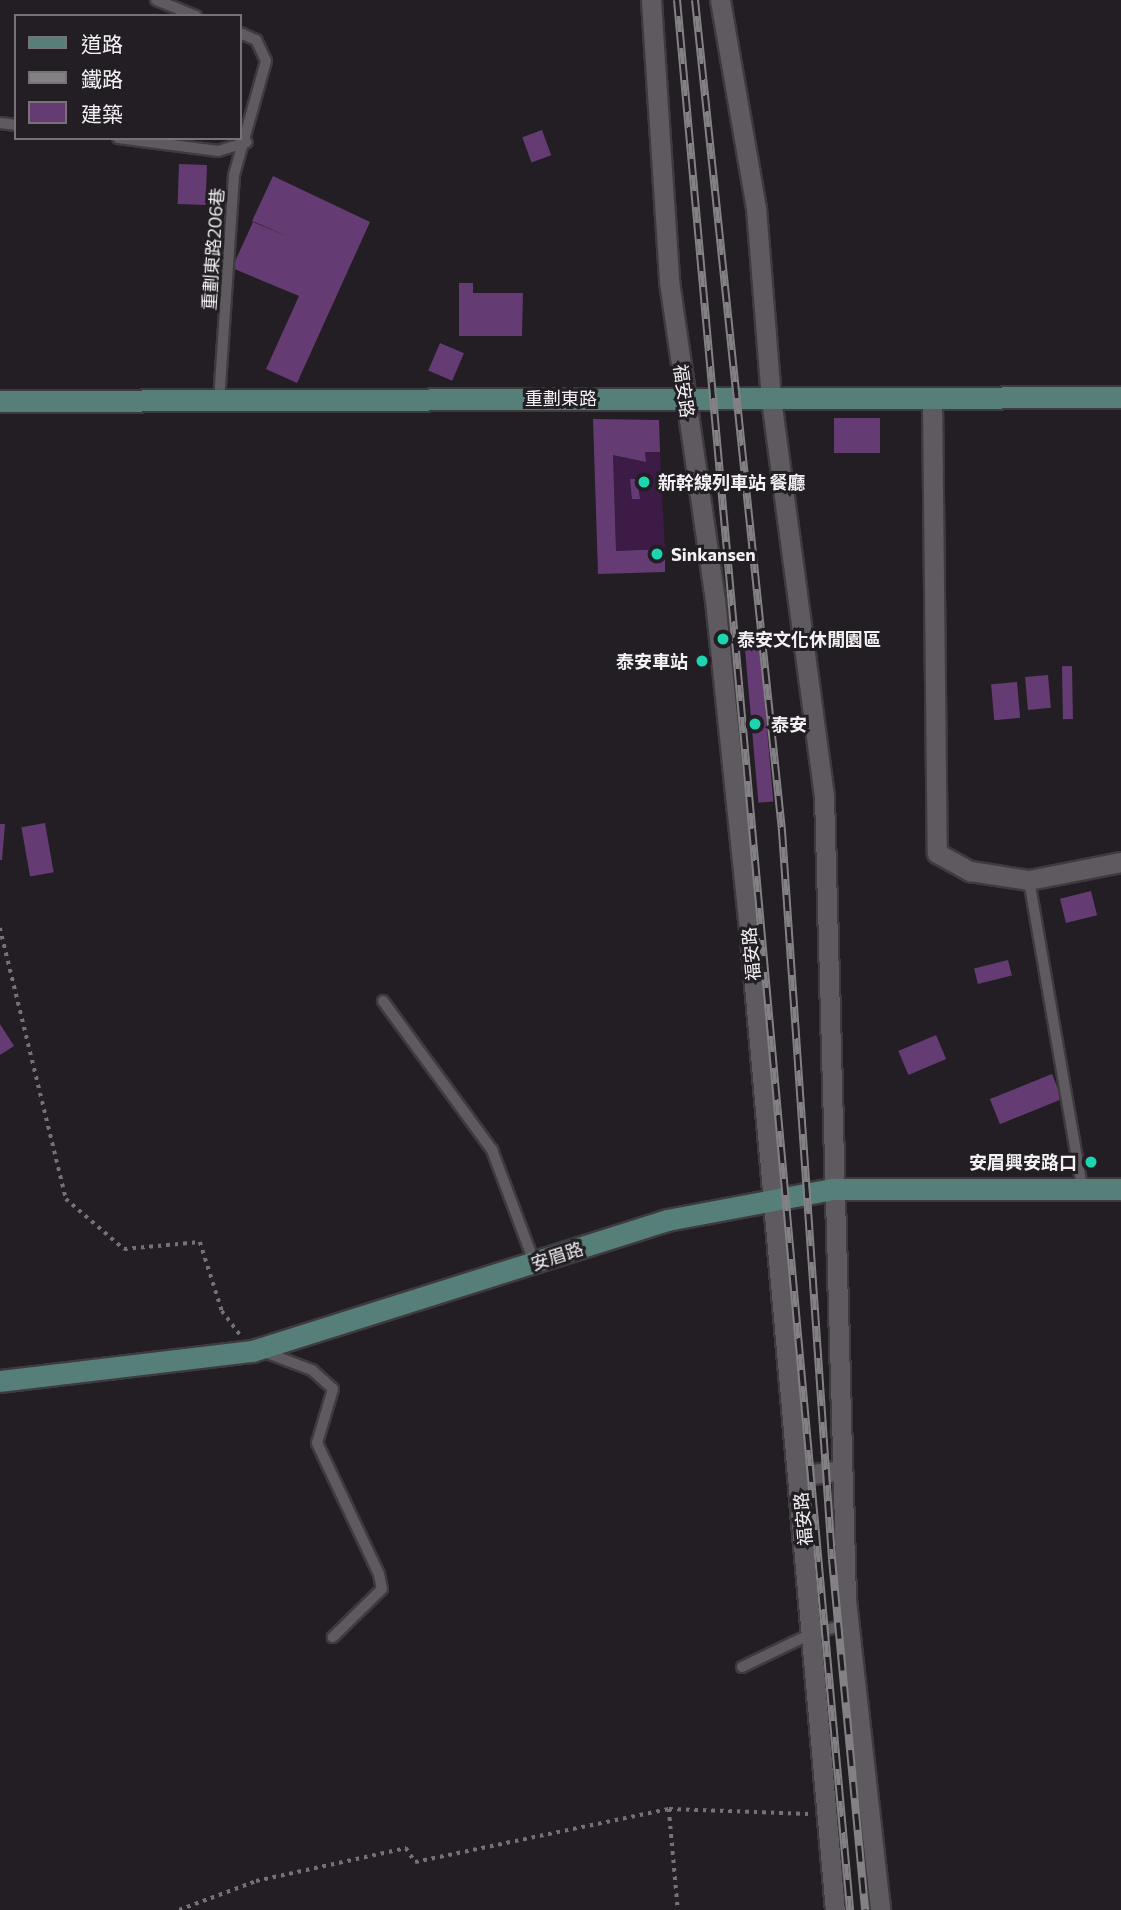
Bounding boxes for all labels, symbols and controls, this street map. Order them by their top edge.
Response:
legend [14,14,242,140]
text: 道路 [81,31,123,56]
text: 鐵路 [81,66,123,91]
text: 建築 [81,101,123,126]
street label: 重劃東路206巷 [198,187,228,311]
street label: 福安路 [670,363,698,419]
street label: 重劃東路 [525,387,597,409]
place label: 新幹線列車站 餐廳 [658,471,805,493]
marker: 新幹線列車站 餐廳 [636,474,652,490]
place label: Sinkansen [671,543,756,565]
marker: Sinkansen [649,546,665,562]
place label: 泰安文化休閒園區 [737,628,881,650]
marker: 泰安文化休閒園區 [715,631,731,647]
place label: 泰安車站 [616,650,688,672]
marker: 泰安車站 [694,653,710,669]
place label: 泰安 [771,713,807,735]
marker: 泰安 [745,714,765,734]
street label: 福安路 [738,926,764,982]
place label: 安眉興安路口 [969,1151,1077,1173]
marker: 安眉興安路口 [1083,1154,1099,1170]
street label: 安眉路 [528,1237,586,1275]
street label: 福安路 [790,1491,816,1547]

